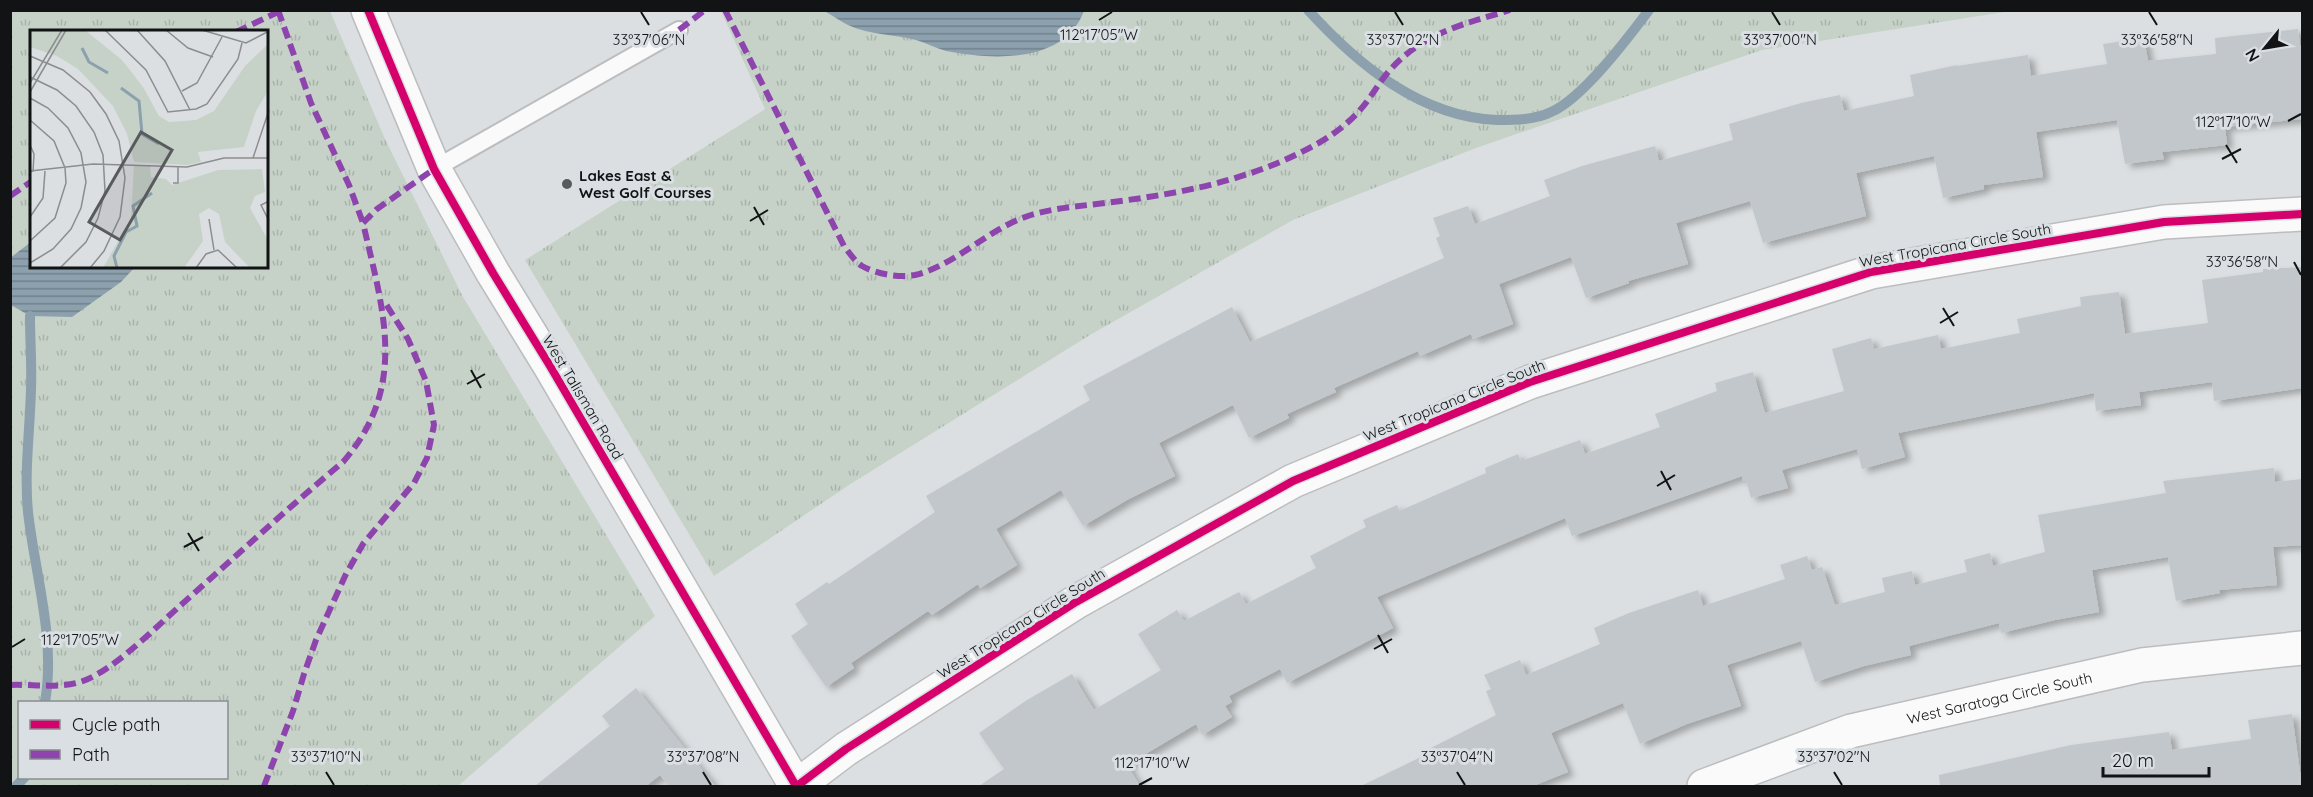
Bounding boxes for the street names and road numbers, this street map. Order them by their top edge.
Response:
street label: West Tropicana Circle South [1858,219,2052,271]
street label: West Talisman Road [538,331,628,463]
street label: West Tropicana Circle South [1360,355,1548,445]
street label: West Tropicana Circle South [934,563,1108,683]
street label: West Saratoga Circle South [1905,667,2094,728]

